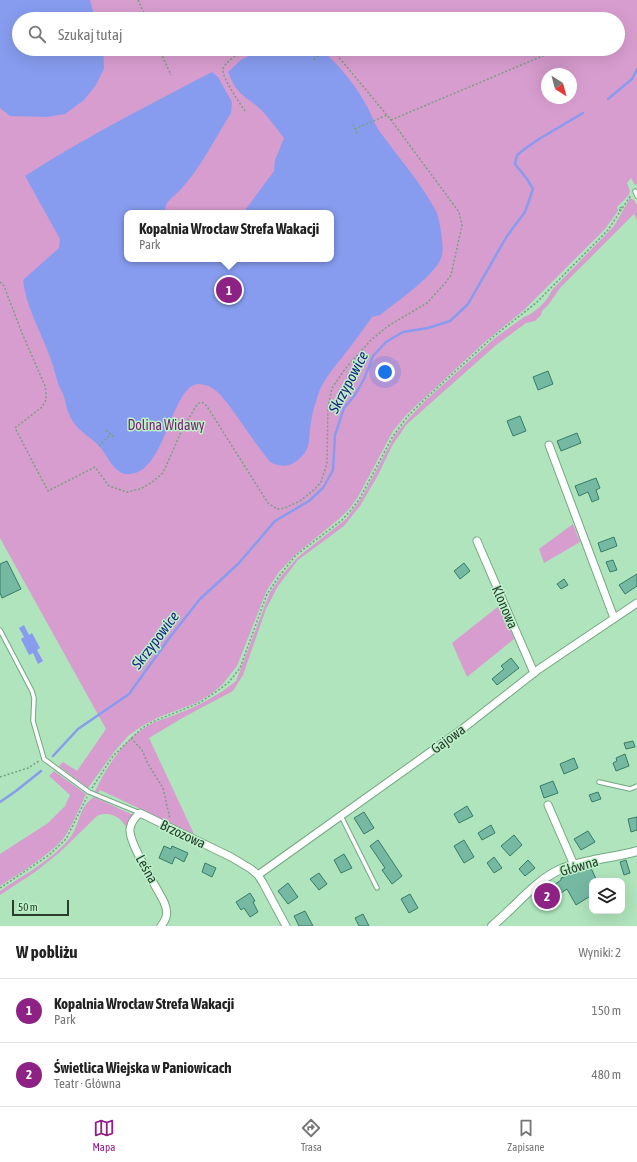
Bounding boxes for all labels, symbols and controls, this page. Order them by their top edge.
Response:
search box [12,12,625,56]
icon: search [26,23,48,45]
text: Szukaj tutaj [58,26,122,43]
north arrow [541,68,577,104]
popup [124,210,334,262]
text: Kopalnia Wrocław Strefa Wakacji [139,220,319,237]
text: Park [139,237,161,252]
pin: 1 [216,275,242,305]
water label: Skrzypowice [324,348,371,417]
your location [375,362,395,382]
park label: Dolina Widawy [127,417,205,433]
street label: Klonowa [489,583,521,631]
water label: Skrzypowice [127,608,182,673]
street label: Gajowa [428,721,468,757]
street label: Brzozowa [158,817,208,851]
street label: Leśna [133,852,161,886]
street label: Główna [558,853,600,879]
map controls [589,878,625,914]
button: layers [589,878,625,914]
pin: 2 [534,881,560,911]
scale bar [12,898,69,917]
text: 50 m [18,901,38,913]
text: W pobliżu [16,942,78,962]
text: Wyniki: 2 [578,945,621,960]
text: Kopalnia Wrocław Strefa Wakacji [54,995,234,1012]
text: 1 [26,1003,32,1018]
text: 150 m [592,1003,621,1018]
text: Park [54,1012,76,1027]
text: Świetlica Wiejska w Paniowicach [54,1059,232,1076]
text: 2 [26,1067,32,1082]
text: 480 m [592,1067,621,1082]
text: Teatr · Główna [54,1076,121,1091]
tab: Mapa [93,1117,115,1153]
tab: Trasa [300,1117,322,1153]
tab: Zapisane [507,1117,544,1153]

